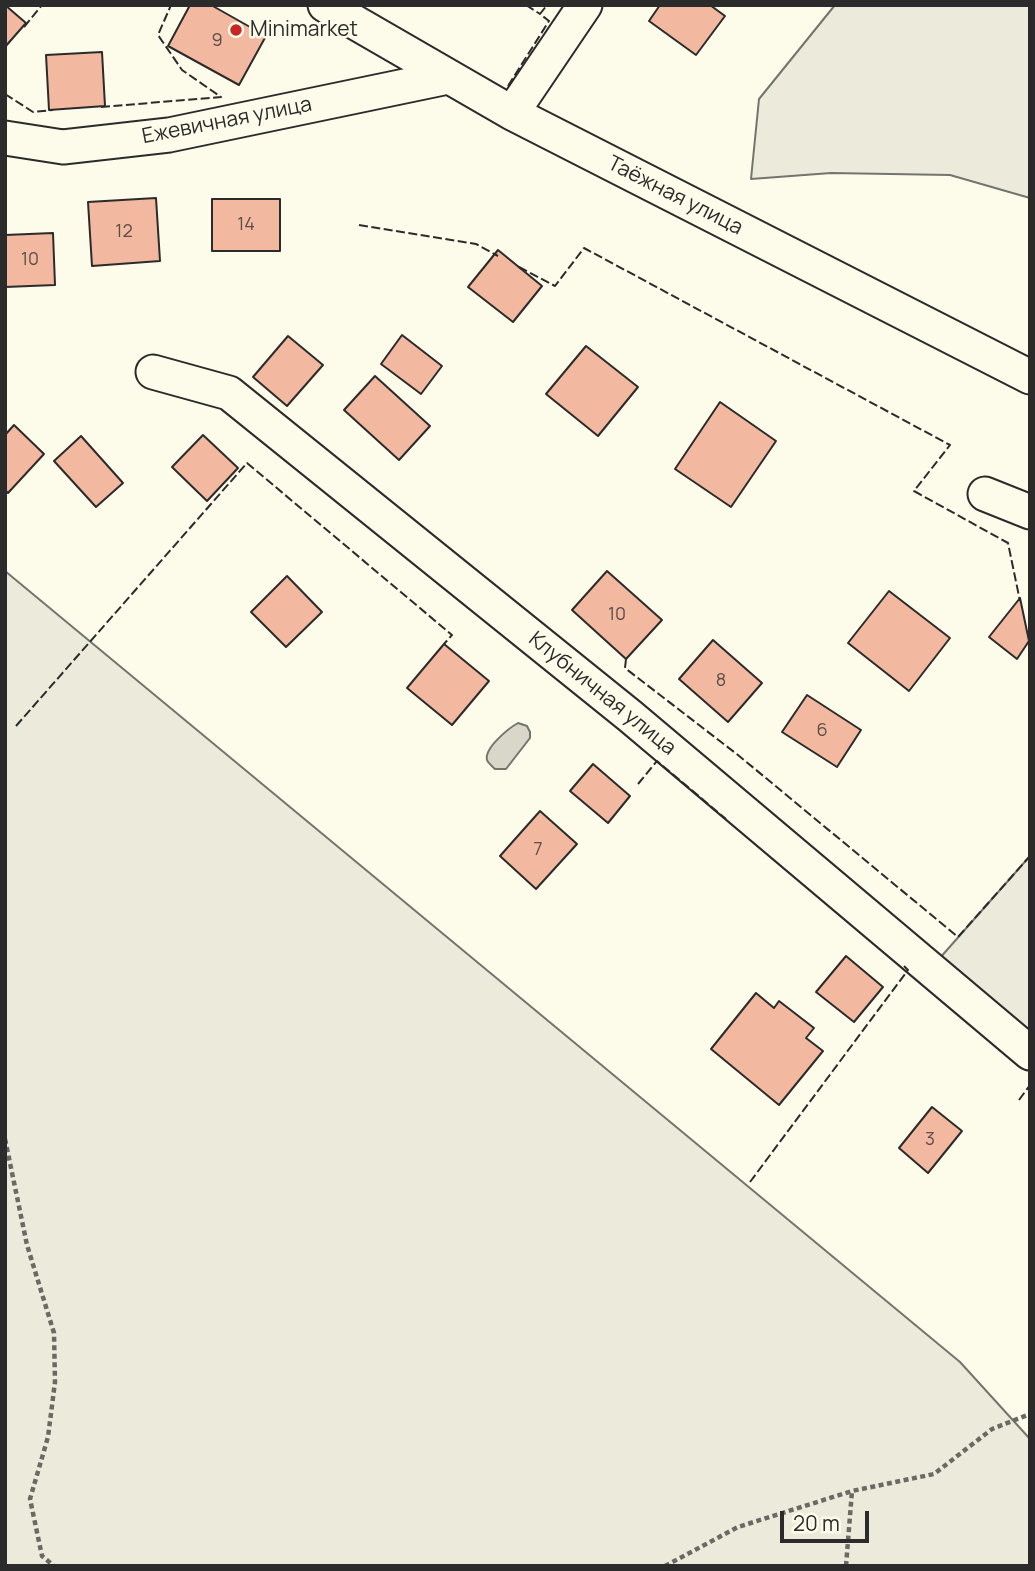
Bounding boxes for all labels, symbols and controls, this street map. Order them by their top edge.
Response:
place label: Minimarket [250,17,358,43]
marker: Minimarket [228,22,244,38]
house number: 9 [211,30,223,52]
street label: Ежевичная улица [140,92,314,150]
street label: Таёжная улица [603,151,747,241]
house number: 14 [237,214,255,236]
house number: 12 [115,221,133,243]
house number: 10 [21,249,39,271]
house number: 10 [608,604,626,626]
street label: Клубничная улица [523,627,681,761]
house number: 8 [716,670,726,692]
house number: 6 [816,720,828,742]
house number: 7 [533,839,543,861]
house number: 3 [925,1129,935,1151]
scale bar [783,1498,872,1542]
text: 20 m [793,1509,840,1537]

